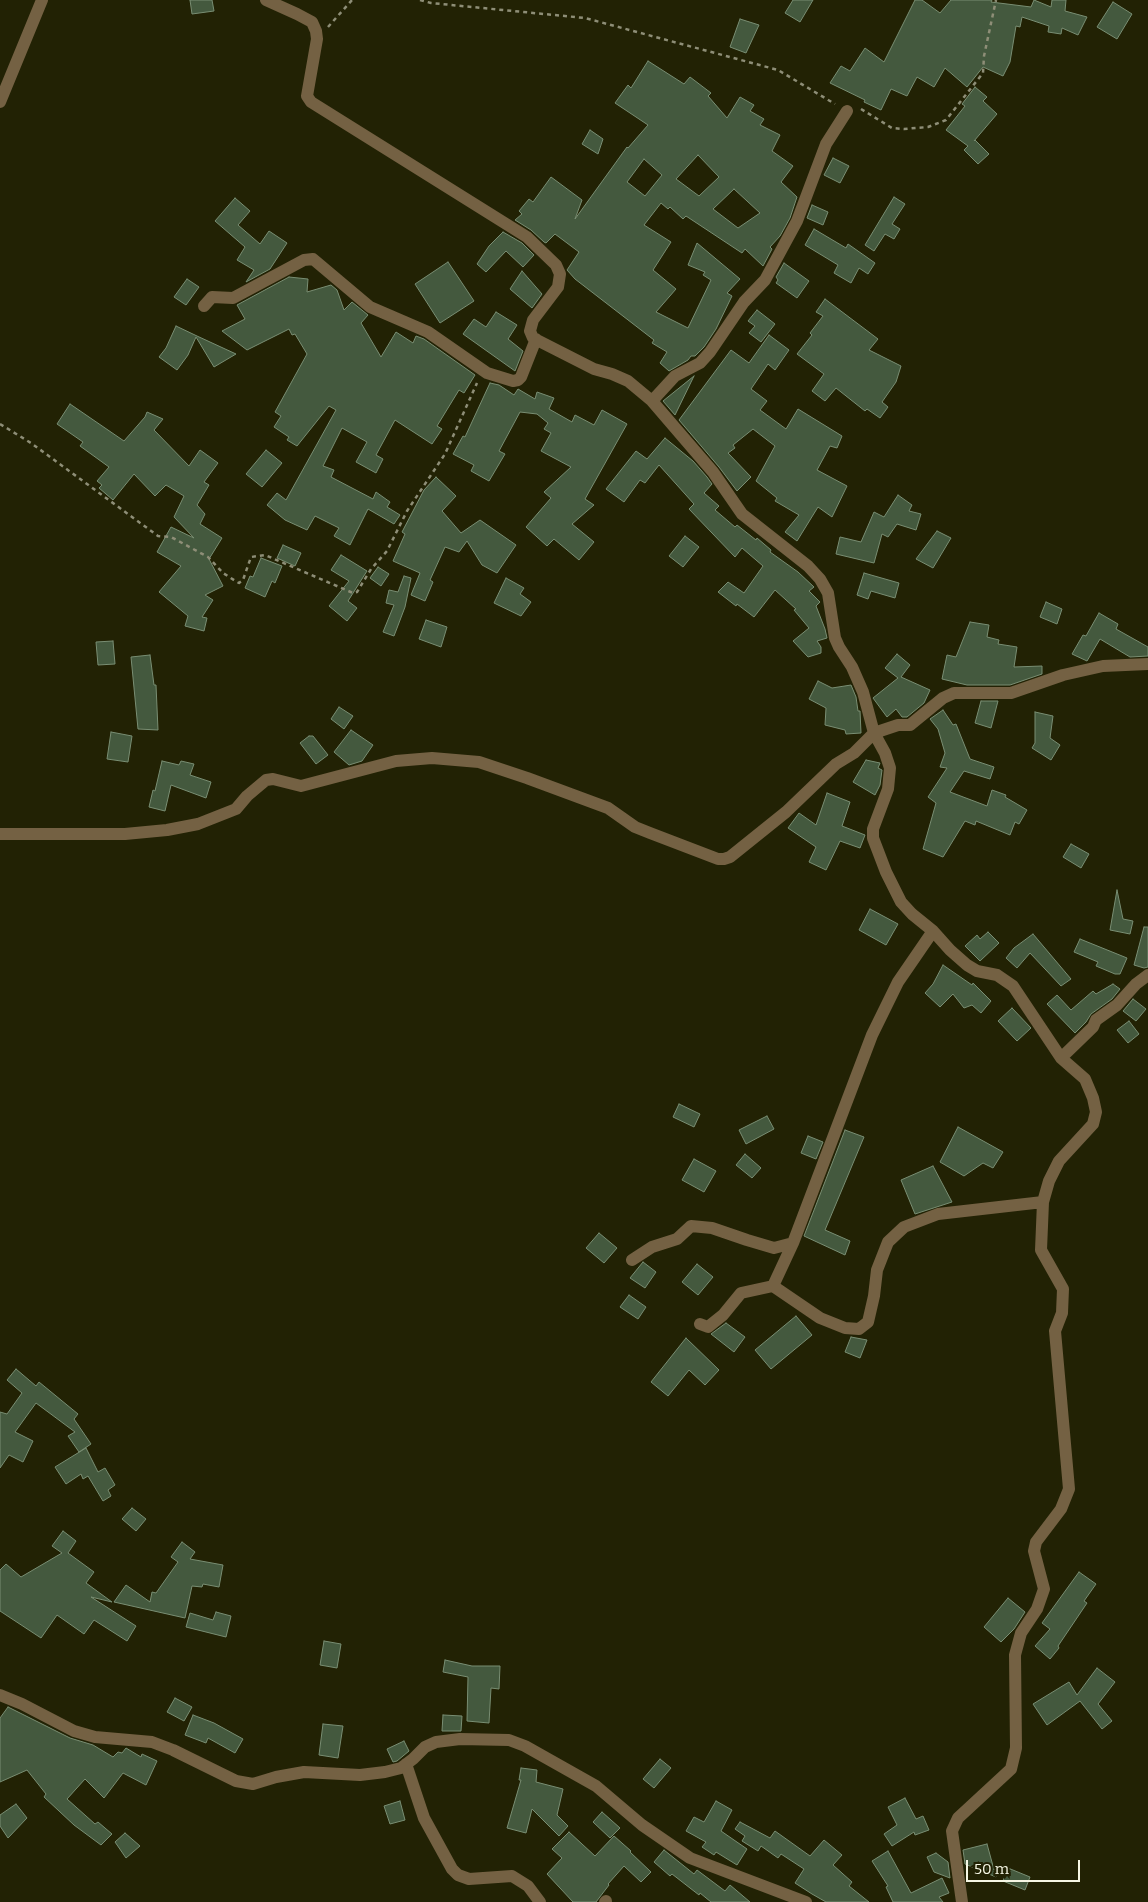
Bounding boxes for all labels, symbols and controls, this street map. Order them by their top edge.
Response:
scale bar [968,1850,1082,1882]
text: 50 m [974,1860,1009,1878]

